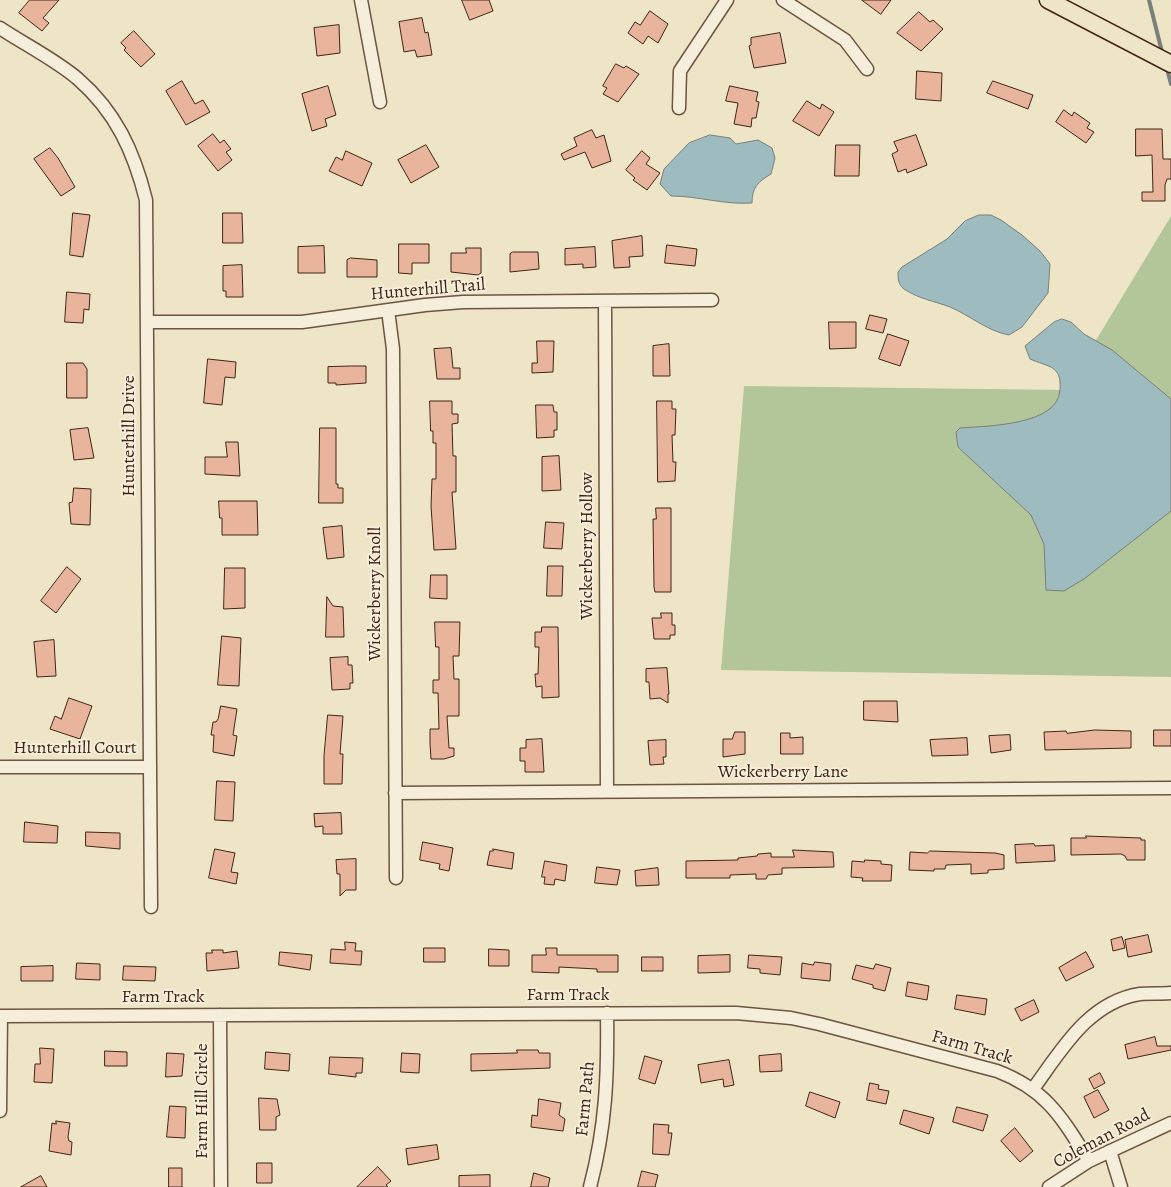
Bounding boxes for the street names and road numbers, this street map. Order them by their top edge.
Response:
street label: Hunterhill Trail [370,274,486,306]
street label: Hunterhill Drive [119,375,141,497]
street label: Wickerberry Hollow [577,472,599,620]
street label: Wickerberry Knoll [365,527,387,661]
street label: Hunterhill Court [13,738,137,760]
street label: Wickerberry Lane [718,762,848,784]
street label: Farm Track [526,985,610,1007]
street label: Farm Track [121,987,205,1009]
street label: Farm Track [929,1026,1015,1070]
street label: Farm Hill Circle [192,1043,214,1159]
street label: Farm Path [572,1060,600,1138]
street label: Coleman Road [1050,1104,1154,1174]

